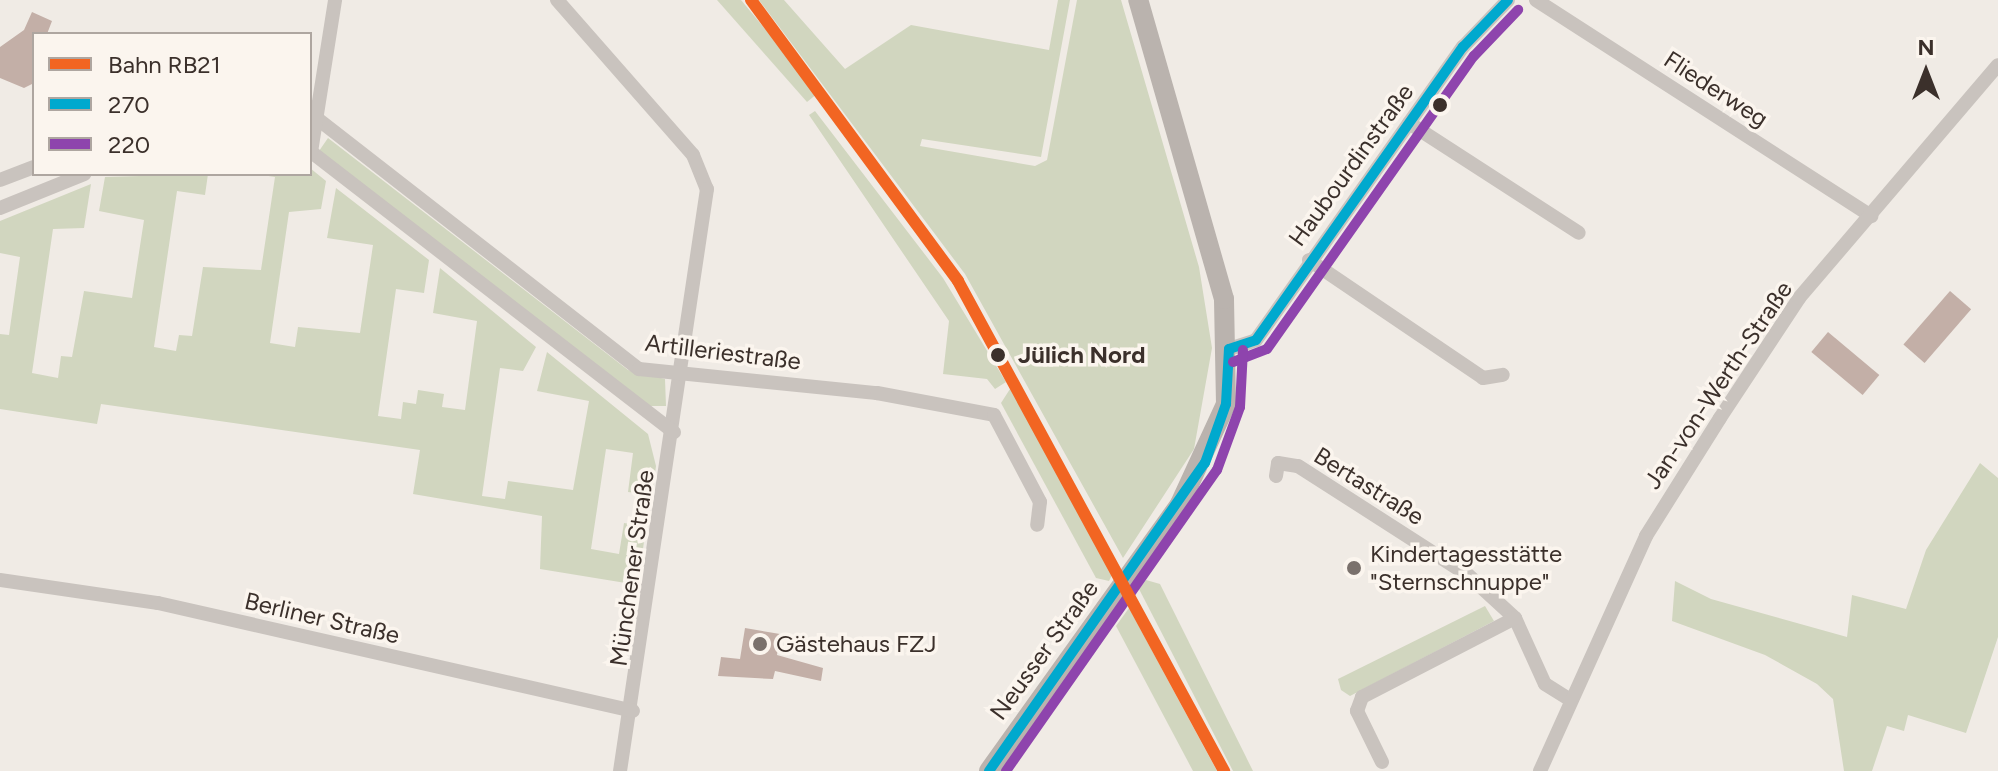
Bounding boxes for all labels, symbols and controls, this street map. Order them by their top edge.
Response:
legend [32,32,312,176]
north arrow [1886,32,1966,112]
text: N [1917,34,1935,61]
street label: Fliederweg [1659,45,1773,133]
text: Bahn RB21 [108,50,221,79]
street label: Haubourdinstraße [1283,78,1419,252]
text: 270 [108,90,150,119]
unlabelled marker [1432,97,1448,113]
text: 220 [108,130,150,159]
street label: Jan-von-Werth-Straße [1638,276,1798,494]
street label: Artilleriestraße [643,328,803,376]
place label: Jülich Nord [1018,341,1145,369]
marker: Jülich Nord [985,342,1011,368]
street label: Bertastraße [1309,441,1429,531]
street label: Münchener Straße [604,468,660,668]
place label: Kindertagesstätte "Sternschnuppe" [1370,540,1562,596]
marker: Kindertagesstätte "Sternschnuppe" [1345,559,1363,577]
street label: Neusser Straße [984,575,1104,725]
street label: Berliner Straße [242,586,402,650]
place label: Gästehaus FZJ [776,630,937,658]
marker: Gästehaus FZJ [751,635,769,653]

